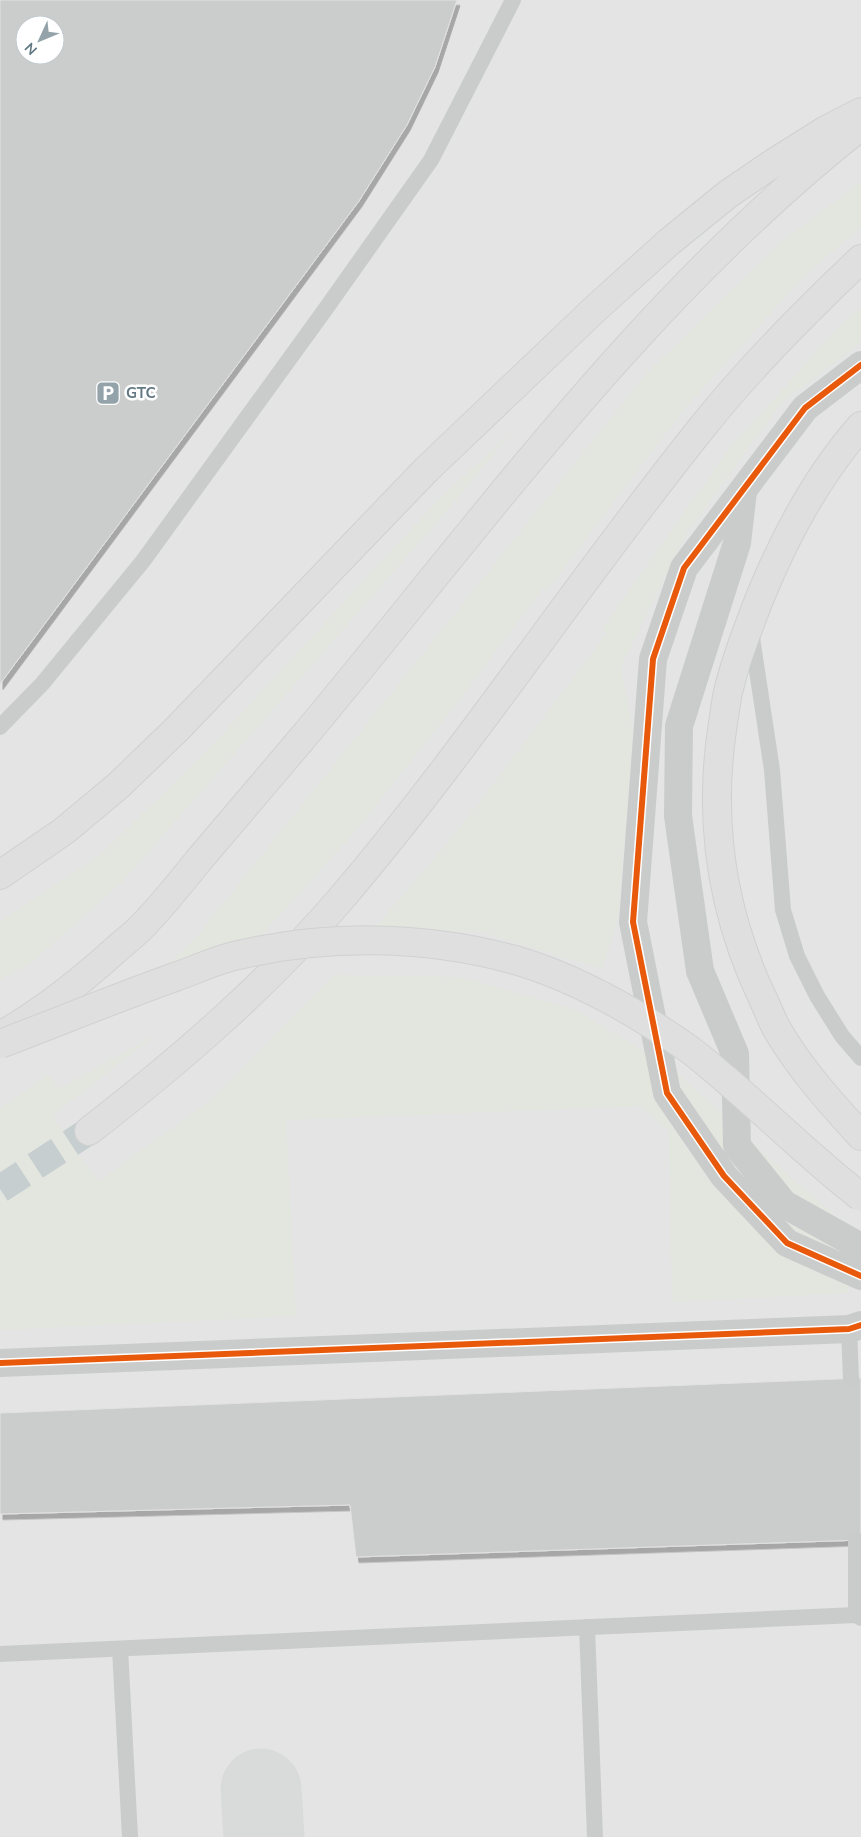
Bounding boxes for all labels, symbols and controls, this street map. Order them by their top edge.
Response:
north arrow [15,15,65,65]
text: N [21,38,41,59]
parking icon: GTC [95,380,121,406]
place label: GTC [126,383,156,403]

